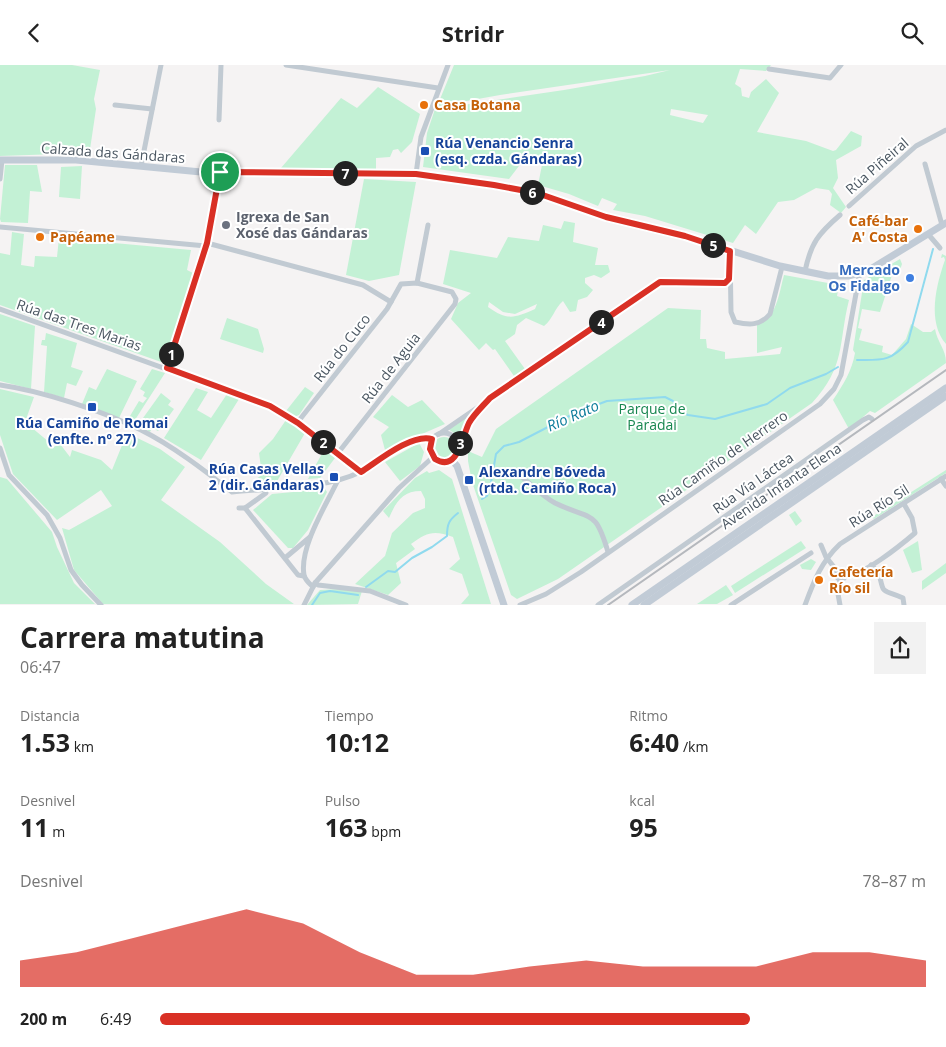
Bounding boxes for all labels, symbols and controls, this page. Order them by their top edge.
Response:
text: Stridr [442,18,504,48]
icon: back [20,19,48,47]
icon: search [898,19,926,47]
place label: Casa Botana [434,95,521,114]
marker: Casa Botana [418,99,430,111]
place label: Rúa Venancio Senra (esq. czda. Gándaras) [435,133,582,168]
street label: Rúa Piñeiral [841,133,912,198]
street label: Calzada das Gándaras [40,138,186,167]
marker: Rúa Venancio Senra (esq. czda. Gándaras) [419,145,431,157]
pin [199,151,241,193]
icon: arrive [206,158,234,186]
pin: 7 [332,161,358,185]
text: 7 [341,164,350,183]
pin: 6 [520,179,544,205]
text: 6 [528,183,537,202]
place label: Igrexa de San Xosé das Gándaras [236,207,368,242]
place label: Café-bar A' Costa [849,211,909,246]
marker: Igrexa de San Xosé das Gándaras [220,219,232,231]
marker: Café-bar A' Costa [912,223,924,235]
place label: Papéame [50,227,115,246]
marker: Papéame [34,231,46,243]
pin: 5 [700,233,726,257]
text: 5 [709,236,718,255]
place label: Mercado Os Fidalgo [828,260,900,295]
marker: Mercado Os Fidalgo [904,272,916,284]
street label: Rúa das Tres Marias [14,294,144,355]
pin: 4 [588,309,614,335]
street label: Rúa do Cuco [309,310,374,386]
text: 4 [597,313,606,332]
street label: Rúa de Aguia [357,328,424,407]
pin: 1 [158,341,184,367]
text: 1 [167,345,176,364]
water label: Río Rato [543,395,602,435]
park label: Parque de Paradai [619,399,686,434]
marker: Rúa Camiño de Romai (enfte. nº 27) [86,401,98,413]
street label: Rúa Camiño de Herrero [654,406,791,510]
place label: Rúa Camiño de Romai (enfte. nº 27) [16,413,168,448]
pin: 2 [310,429,336,455]
pin: 3 [448,431,472,455]
text: 2 [319,433,328,452]
text: 3 [456,434,465,453]
street label: Avenida Infanta Elena [717,438,845,533]
street label: Rúa Vía Láctea [709,448,797,517]
place label: Rúa Casas Vellas 2 (dir. Gándaras) [209,459,324,494]
place label: Alexandre Bóveda (rtda. Camiño Roca) [479,462,617,497]
marker: Rúa Casas Vellas 2 (dir. Gándaras) [328,471,340,483]
marker: Alexandre Bóveda (rtda. Camiño Roca) [463,474,475,486]
street label: Rúa Río Sil [845,480,912,532]
place label: Cafetería Río sil [829,562,894,597]
marker: Cafetería Río sil [813,574,825,586]
text: Carrera matutina [20,618,265,656]
button: share [874,622,926,674]
text: 06:47 [20,656,61,678]
text: Distancia [20,706,80,725]
text: Tiempo [325,706,374,725]
text: Ritmo [629,706,668,725]
text: 1.53 [20,725,70,759]
text: 10:12 [325,725,389,759]
text: 6:40 [629,725,679,759]
text: km [70,737,94,756]
text: /km [679,737,708,756]
text: Desnivel [20,791,75,810]
text: Pulso [325,791,360,810]
text: kcal [629,791,655,810]
text: 11 [20,810,49,844]
text: 163 [325,810,368,844]
text: 95 [629,810,658,844]
text: m [49,822,65,841]
text: bpm [368,822,401,841]
text: Desnivel [20,870,83,892]
text: 78–87 m [862,870,926,892]
text: 200 m [20,1008,67,1030]
text: 6:49 [100,1008,132,1030]

